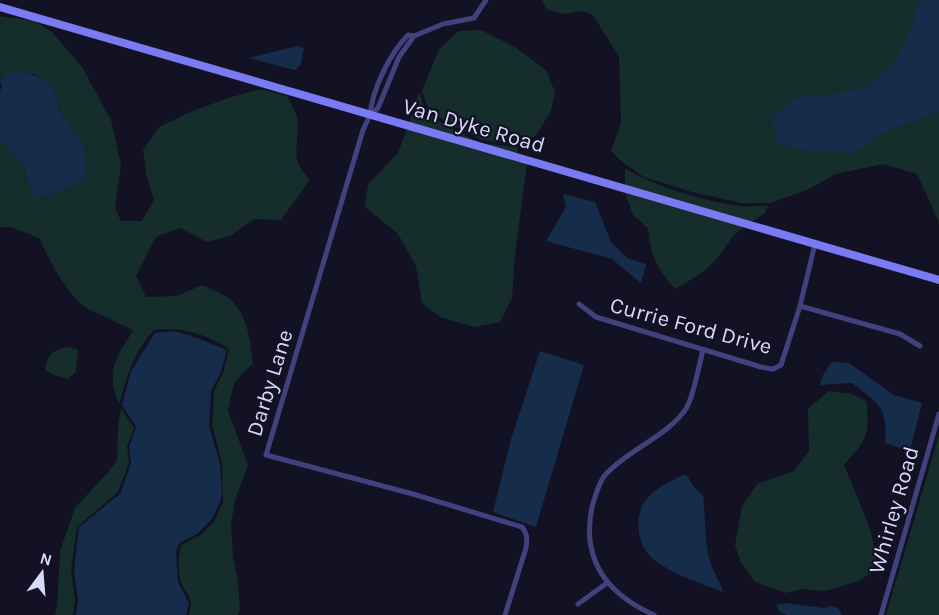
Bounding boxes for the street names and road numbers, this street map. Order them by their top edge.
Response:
street label: Van Dyke Road [400,93,548,159]
street label: Currie Ford Drive [607,292,775,360]
street label: Darby Lane [241,327,299,439]
street label: Whirley Road [863,443,925,577]

